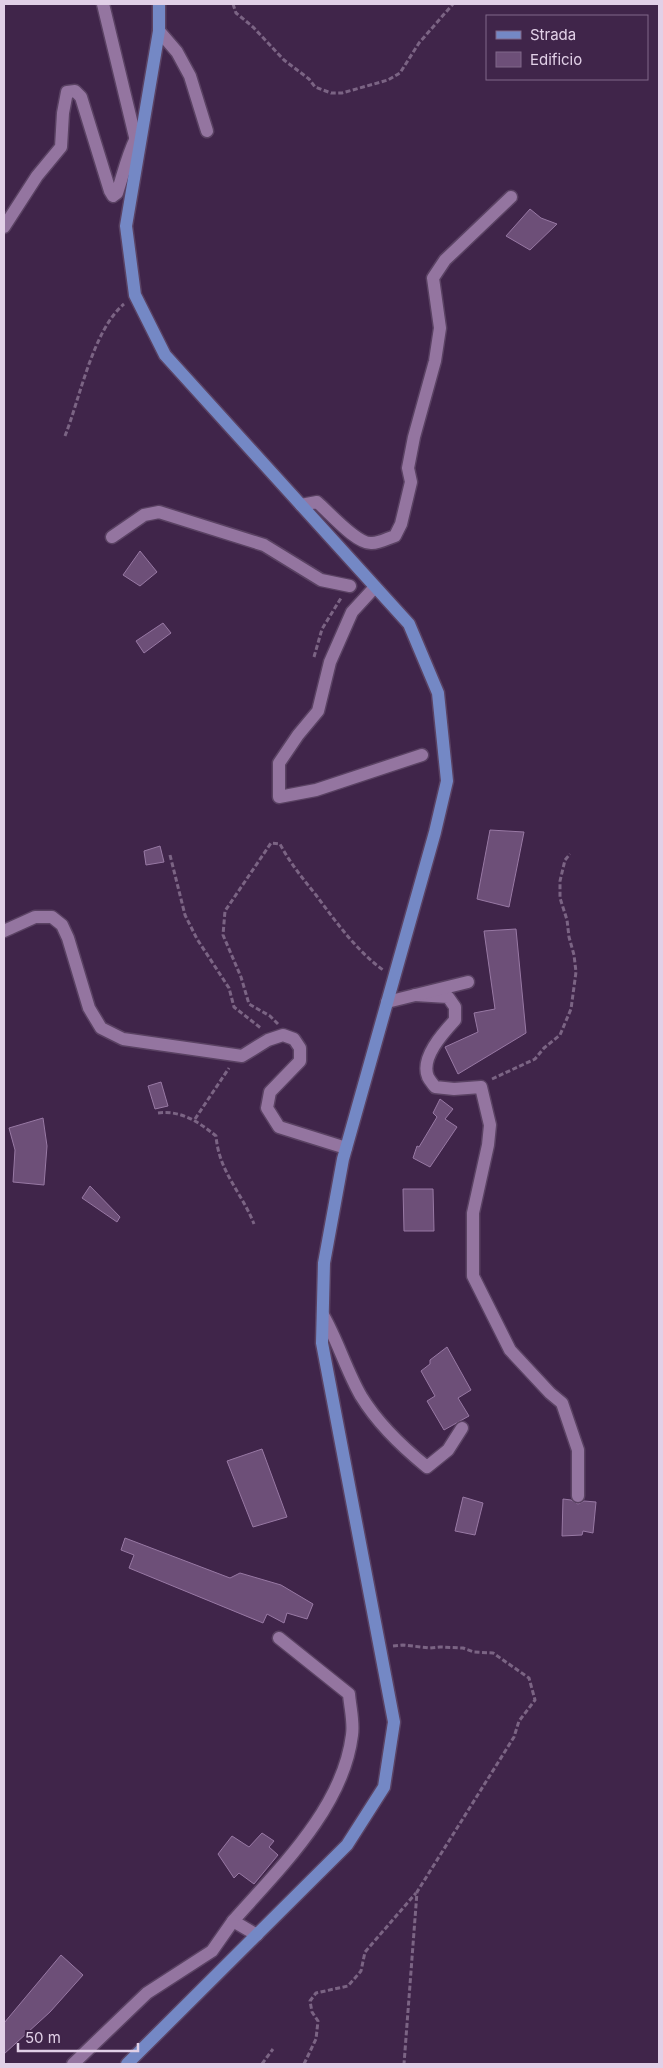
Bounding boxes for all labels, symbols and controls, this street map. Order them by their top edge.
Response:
legend [486,15,648,80]
text: Strada [530,25,576,44]
text: Edificio [530,50,582,69]
scale bar [18,2020,138,2052]
text: 50 m [25,2028,61,2047]

